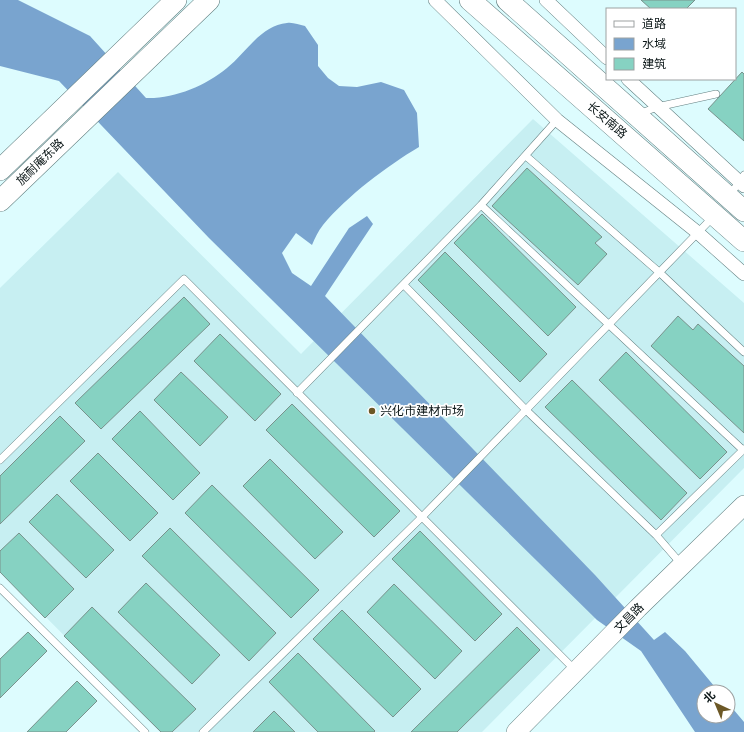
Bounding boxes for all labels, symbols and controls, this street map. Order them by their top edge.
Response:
legend [606,8,736,80]
text: 道路 [642,16,666,32]
text: 水域 [642,36,666,52]
text: 建筑 [642,56,666,72]
street label: 长安南路 [584,98,630,142]
street label: 施耐庵东路 [13,135,67,189]
place label: 兴化市建材市场 [380,403,464,419]
marker: 兴化市建材市场 [367,406,377,416]
street label: 文昌路 [611,600,647,636]
north arrow [696,684,736,724]
text: 北 [700,688,719,706]

